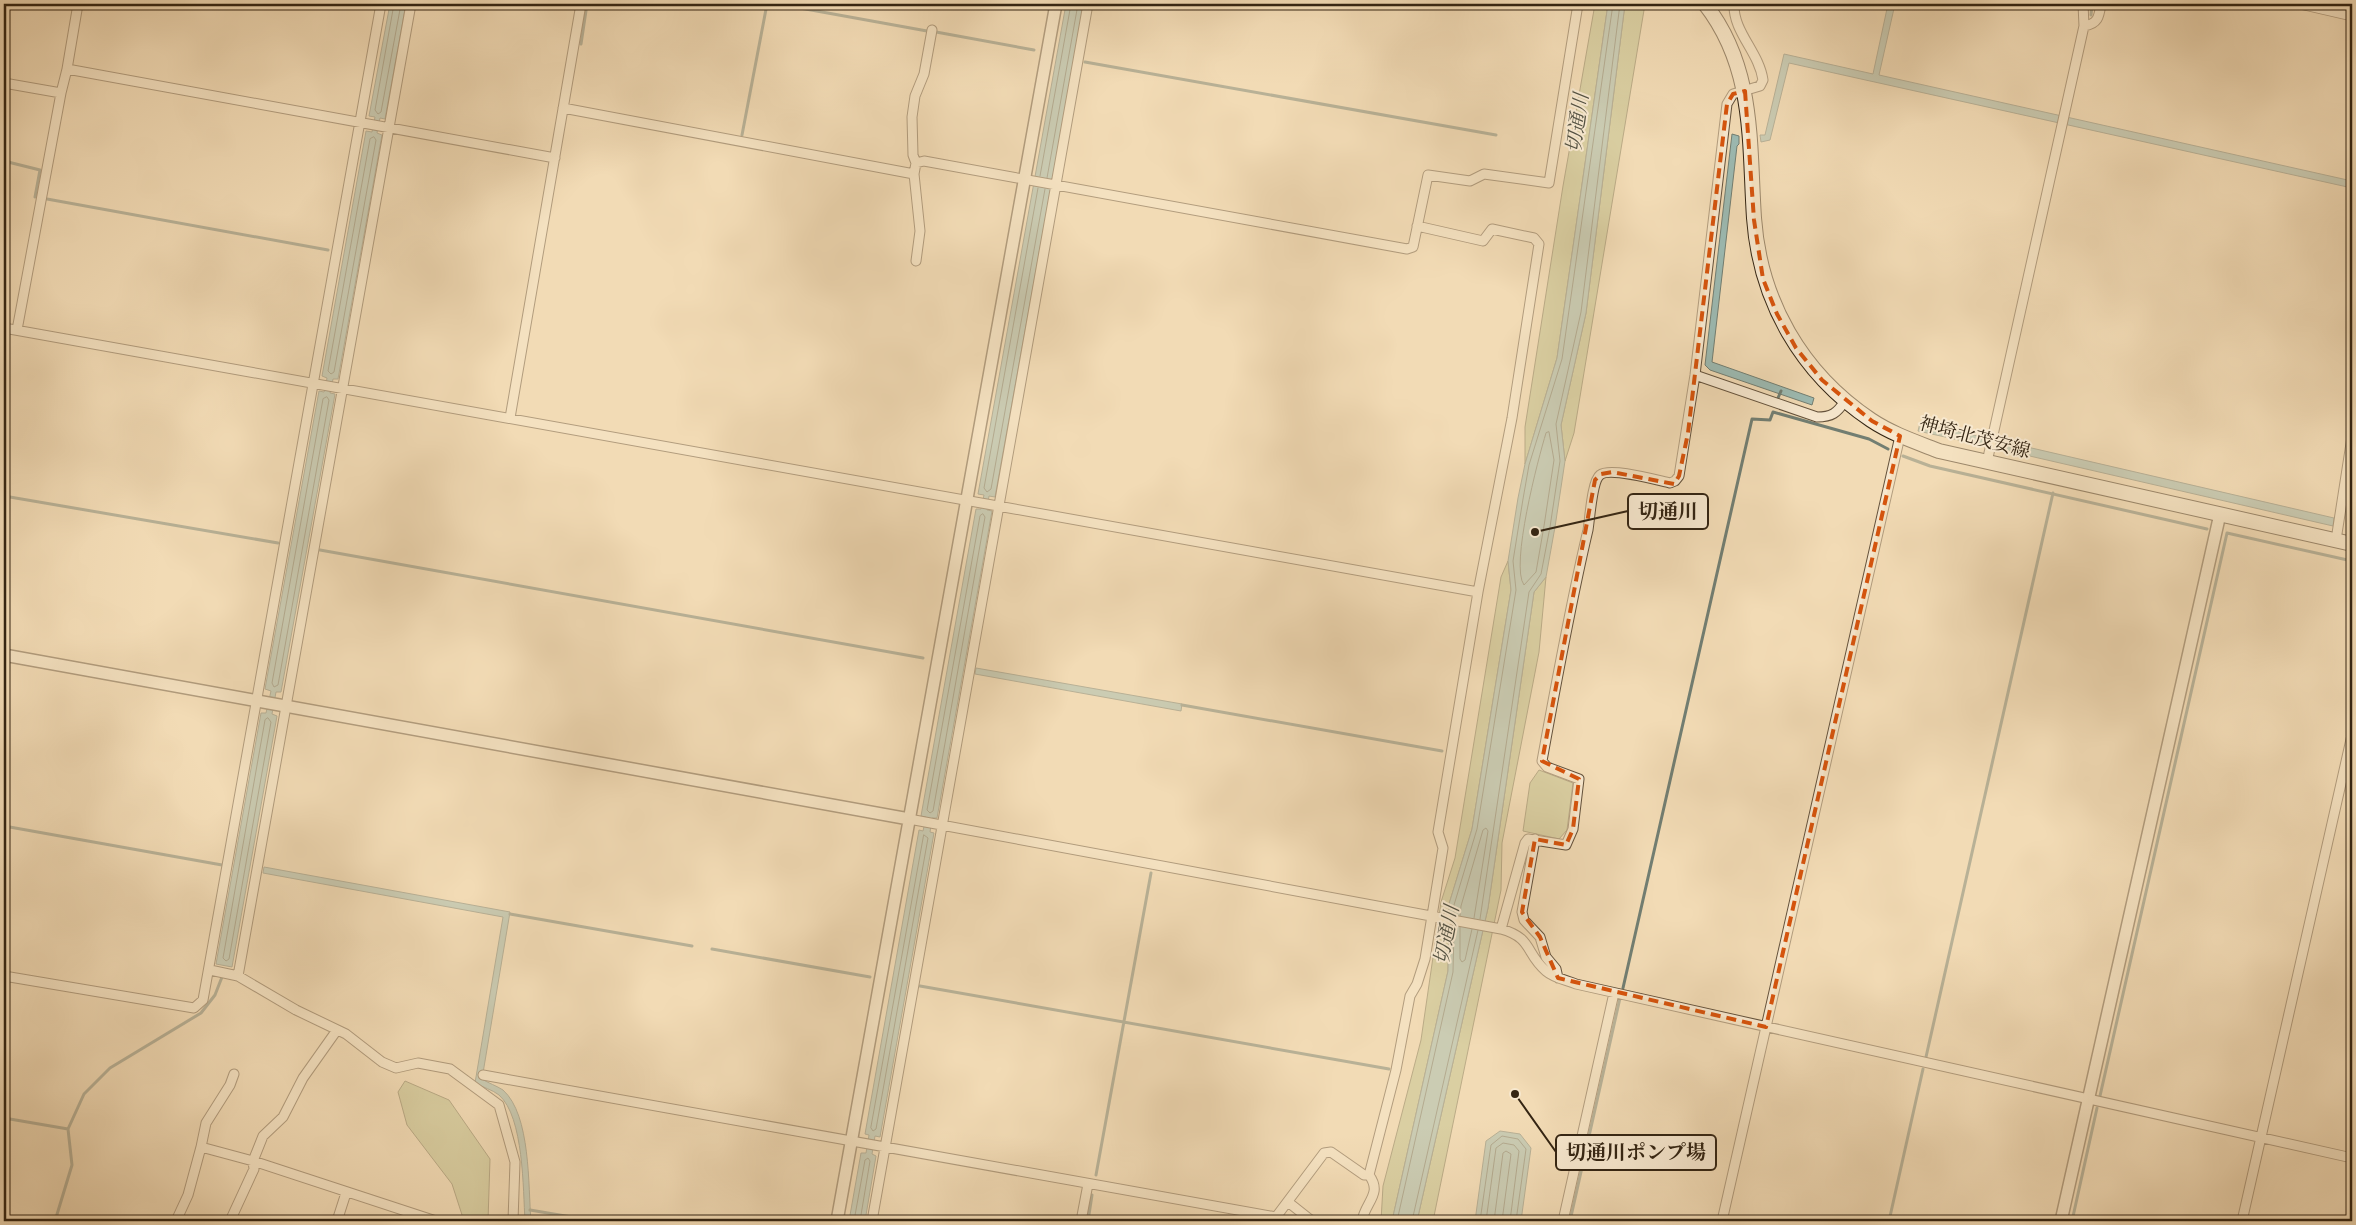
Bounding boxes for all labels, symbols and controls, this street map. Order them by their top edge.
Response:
water label: 切通川 [1561,90,1593,154]
street label: 神埼北茂安線 [1917,411,2033,463]
callout: 切通川 [1628,494,1708,529]
text: 切通川 [1638,499,1698,523]
water label: 切通川 [1428,901,1464,967]
callout: 切通川ポンプ場 [1556,1135,1716,1170]
text: 切通川ポンプ場 [1566,1140,1706,1164]

